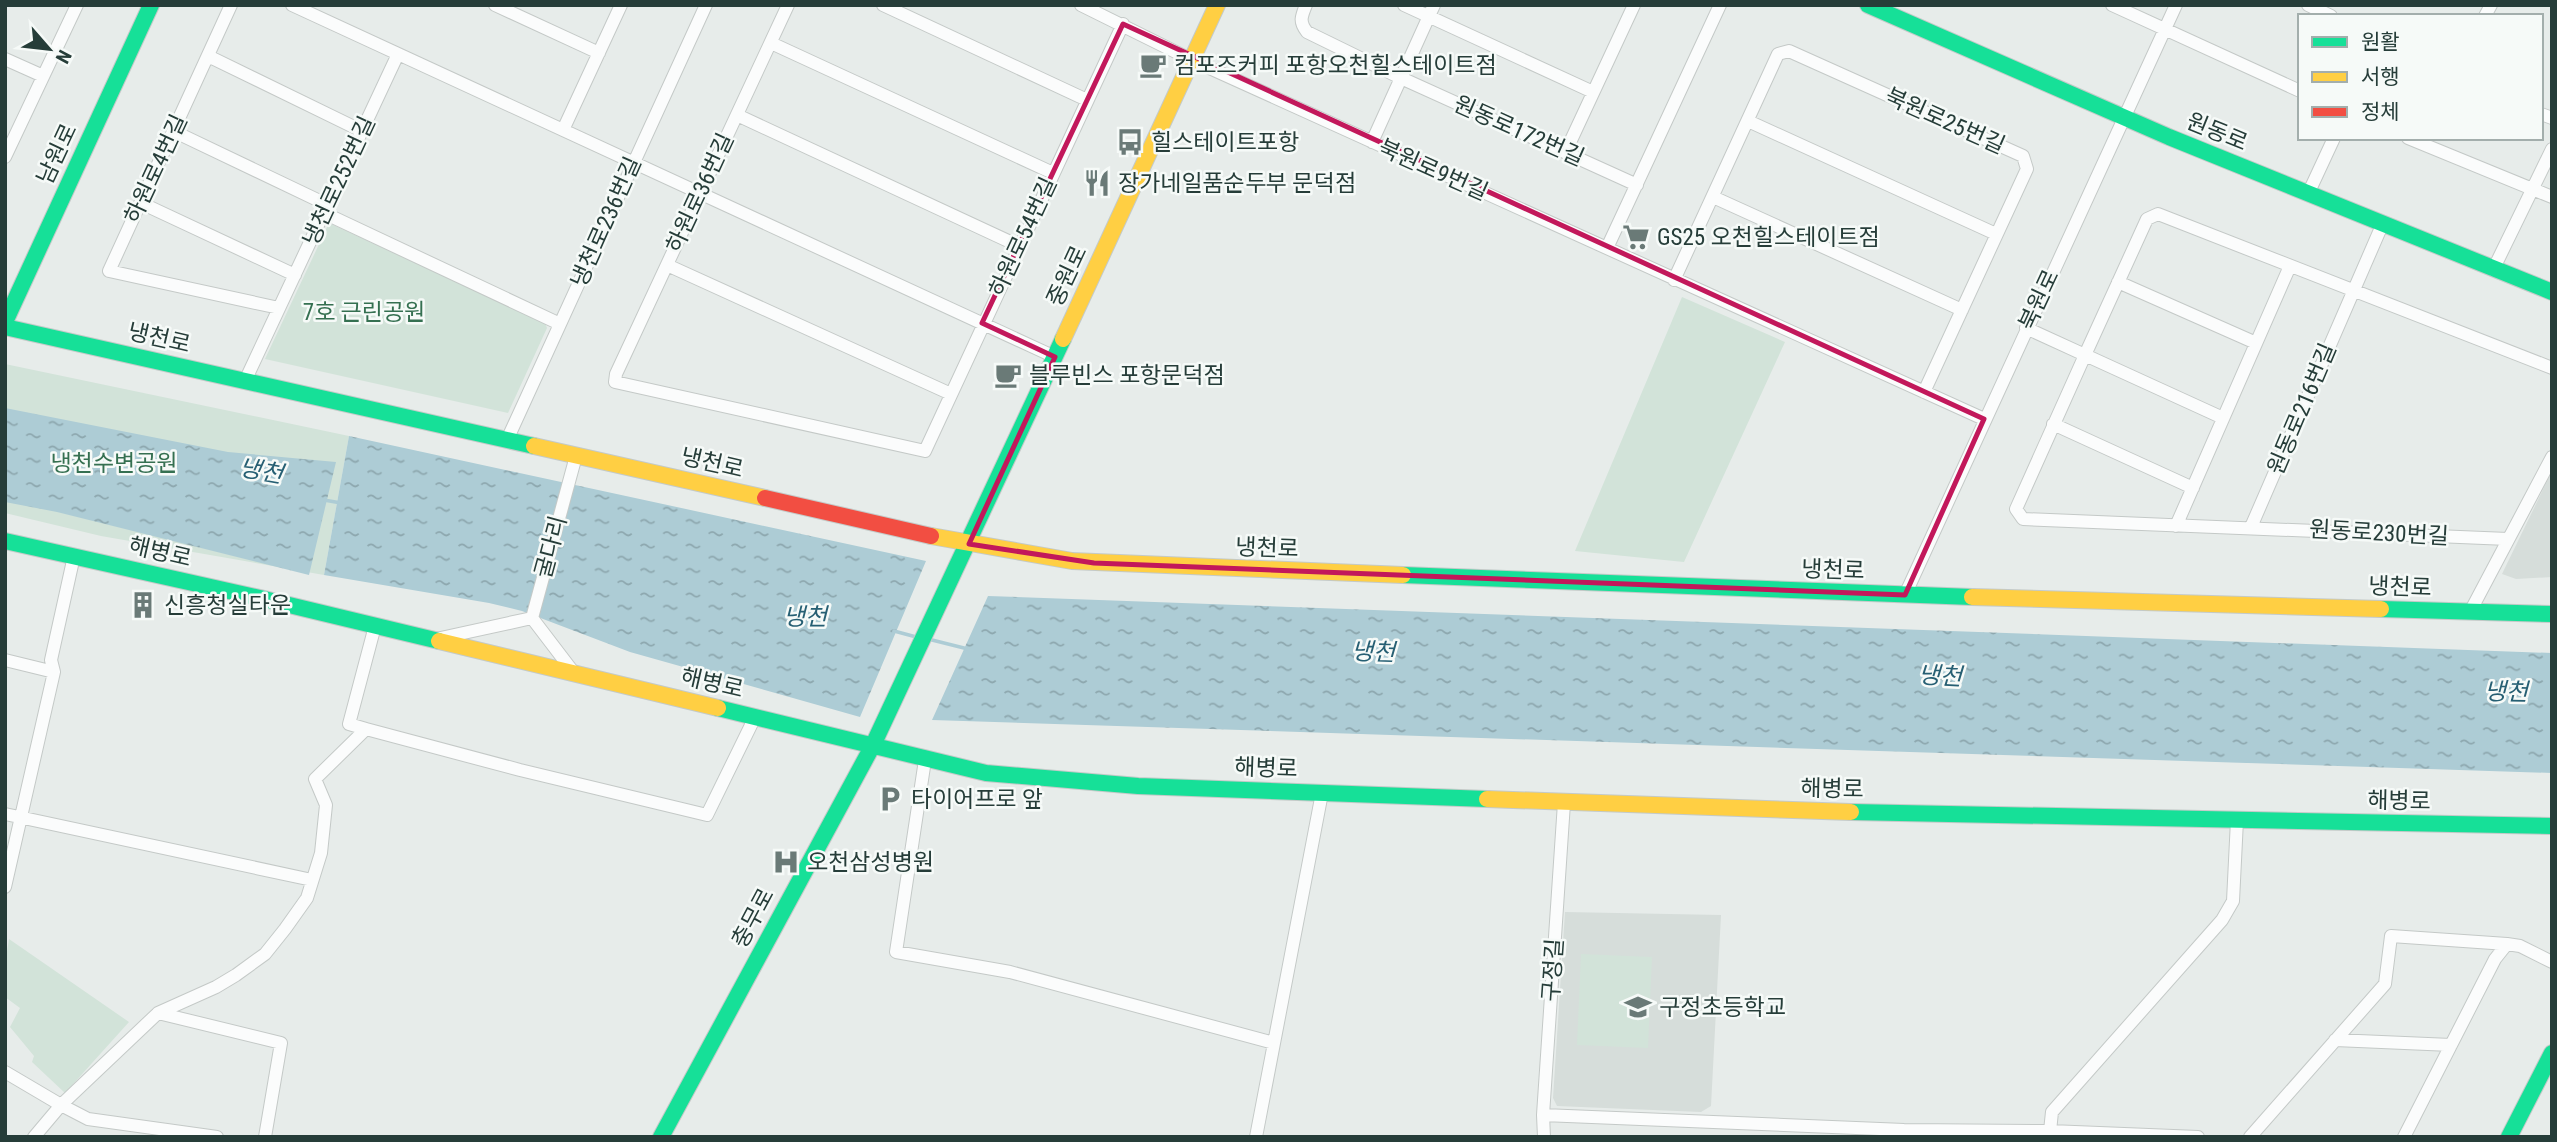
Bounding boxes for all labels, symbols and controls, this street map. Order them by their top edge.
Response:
north arrow [14,14,84,84]
legend [2298,14,2543,140]
text: 원활 [2361,30,2400,54]
text: N [51,46,76,67]
cafe icon: 컴포즈커피 포항오천힐스테이트점 [1138,50,1168,80]
place label: 컴포즈커피 포항오천힐스테이트점 [1174,52,1497,79]
text: 서행 [2361,65,2400,89]
street label: 북원로25번길 [1881,83,2009,159]
street label: 원동로172번길 [1450,90,1588,172]
text: 정체 [2361,100,2400,124]
street label: 원동로 [2183,108,2251,156]
street label: 하원로4번길 [119,110,193,228]
street label: 냉천로252번길 [297,112,381,250]
street label: 남원로 [31,120,83,188]
bus stop icon: 힐스테이트포항 [1115,127,1145,157]
street label: 하원로36번길 [661,129,739,257]
place label: 힐스테이트포항 [1151,129,1299,156]
street label: 북원로9번길 [1374,134,1492,206]
street label: 냉천로236번길 [565,153,647,291]
restaurant icon: 장가네일품순두부 문덕점 [1082,168,1112,198]
place label: 장가네일품순두부 문덕점 [1118,170,1356,197]
street label: 하원로54번길 [984,173,1062,301]
supermarket icon: GS25 오천힐스테이트점 [1621,222,1651,252]
place label: GS25 오천힐스테이트점 [1657,224,1880,251]
street label: 중원로 [1041,242,1093,310]
street label: 북원로 [2013,266,2065,334]
park label: 7호 근린공원 [303,299,425,326]
street label: 냉천로 [125,318,193,358]
street label: 원동로216번길 [2262,339,2342,479]
cafe icon: 블루빈스 포항문덕점 [993,360,1023,390]
place label: 블루빈스 포항문덕점 [1029,362,1225,389]
street label: 냉천로 [678,443,746,483]
park label: 냉천수변공원 [51,450,177,477]
water label: 냉천 [237,453,288,489]
street label: 굴다리 [530,513,572,581]
street label: 원동로230번길 [2308,516,2450,550]
street label: 해병로 [126,532,194,572]
street label: 냉천로 [1235,533,1299,563]
street label: 냉천로 [1801,555,1865,585]
street label: 냉천로 [2368,572,2432,602]
building icon: 신흥청실타운 [128,590,158,620]
place label: 신흥청실타운 [164,592,291,619]
water label: 냉천 [783,603,830,631]
water label: 냉천 [1350,637,1398,667]
water label: 냉천 [1917,661,1966,691]
street label: 해병로 [678,663,746,703]
water label: 냉천 [2484,678,2531,706]
street label: 해병로 [1234,753,1298,783]
street label: 해병로 [1800,775,1864,803]
parking icon: 타이어프로 앞 [875,784,905,814]
place label: 타이어프로 앞 [911,786,1043,813]
street label: 해병로 [2367,787,2431,815]
hospital icon: 오천삼성병원 [771,847,801,877]
place label: 오천삼성병원 [807,849,934,876]
street label: 충무로 [726,884,780,952]
street label: 구정길 [1537,937,1569,1003]
school or university icon: 구정초등학교 [1623,992,1653,1022]
place label: 구정초등학교 [1659,994,1786,1021]

